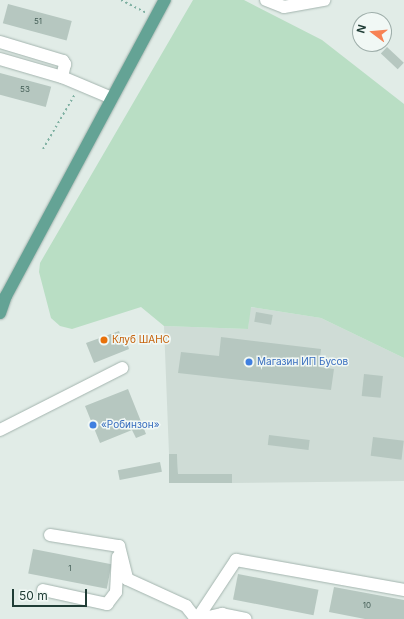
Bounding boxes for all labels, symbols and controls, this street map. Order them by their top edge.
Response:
north arrow [352,12,392,52]
house number: 51 [34,17,42,27]
text: N [354,23,369,35]
house number: 53 [20,85,30,95]
place label: Клуб ШАНС [112,334,170,346]
marker: Клуб ШАНС [99,335,109,345]
place label: Магазин ИП Бусов [257,356,348,368]
marker: Магазин ИП Бусов [244,357,254,367]
place label: «Робинзон» [101,419,160,431]
marker: «Робинзон» [88,420,98,430]
house number: 1 [68,564,72,574]
scale bar [14,581,89,607]
text: 50 m [19,588,48,603]
house number: 10 [363,601,371,611]

